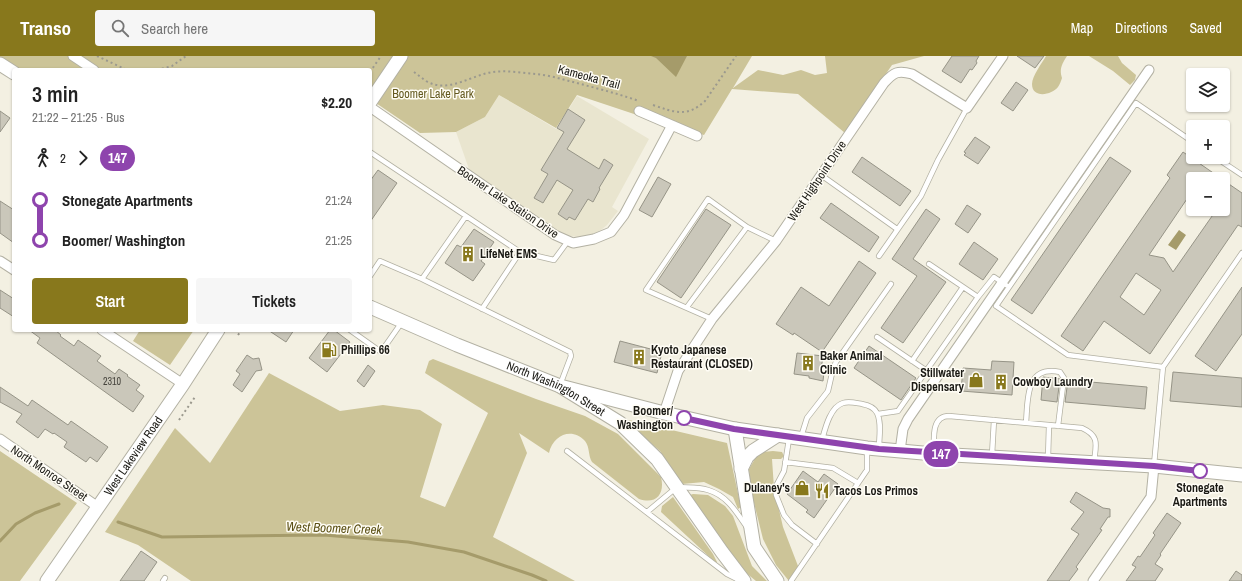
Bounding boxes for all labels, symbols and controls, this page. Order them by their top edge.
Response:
search box [95,10,375,46]
text: Transo [20,15,71,41]
icon: search [109,17,131,39]
text: Search here [141,18,208,39]
text: Map [1071,19,1093,37]
text: Directions [1115,19,1167,37]
text: Saved [1189,19,1222,37]
street label: Kameoka Trail [556,61,622,93]
map controls [1186,68,1230,216]
button: layers [1186,68,1230,112]
text: 3 min [32,79,78,109]
park label: Boomer Lake Park [392,86,474,102]
text: $2.20 [321,92,352,113]
text: 21:22 – 21:25 · Bus [32,109,124,126]
button: + [1186,120,1230,164]
street label: West Highpoint Drive [784,138,850,224]
icon: walk [32,147,54,169]
icon: forward [72,147,94,169]
text: 147 [108,149,127,167]
text: 2 [60,150,66,167]
street label: Boomer Lake Station Drive [454,162,562,242]
button: − [1186,172,1230,216]
text: Stonegate Apartments [62,190,193,211]
text: 21:24 [325,192,352,209]
text: Boomer/ Washington [62,230,185,251]
text: 21:25 [325,232,352,249]
building icon: LifeNet EMS [459,245,477,263]
place label: LifeNet EMS [480,246,538,262]
button: Start [32,278,188,324]
button: Tickets [196,278,352,324]
fuel station icon: Phillips 66 [320,341,338,359]
place label: Phillips 66 [341,342,390,358]
place label: Kyoto Japanese Restaurant (CLOSED) [651,342,753,372]
building icon: Kyoto Japanese Restaurant (CLOSED) [630,348,648,366]
place label: Baker Animal Clinic [820,348,883,378]
building icon: Baker Animal Clinic [799,354,817,372]
street label: North Washington Street [504,358,608,420]
place label: Stillwater Dispensary [911,365,965,395]
shop icon: Stillwater Dispensary [967,371,985,389]
building icon: Cowboy Laundry [992,373,1010,391]
place label: Cowboy Laundry [1013,374,1093,390]
house number: 2310 [103,375,122,388]
place label: Boomer/ Washington [617,403,673,433]
marker: Boomer/ Washington [676,410,692,426]
street label: West Lakeview Road [100,413,166,499]
street label: North Monroe Street [8,441,91,505]
line badge: 147 [918,441,964,467]
text: 147 [931,445,951,463]
marker: Stonegate Apartments [1192,463,1208,479]
shop icon: Dulaney's [793,479,811,497]
place label: Dulaney's [744,480,791,496]
place label: Stonegate Apartments [1173,480,1228,510]
restaurant icon: Tacos Los Primos [813,482,831,500]
place label: Tacos Los Primos [834,483,919,499]
water label: West Boomer Creek [286,518,383,538]

